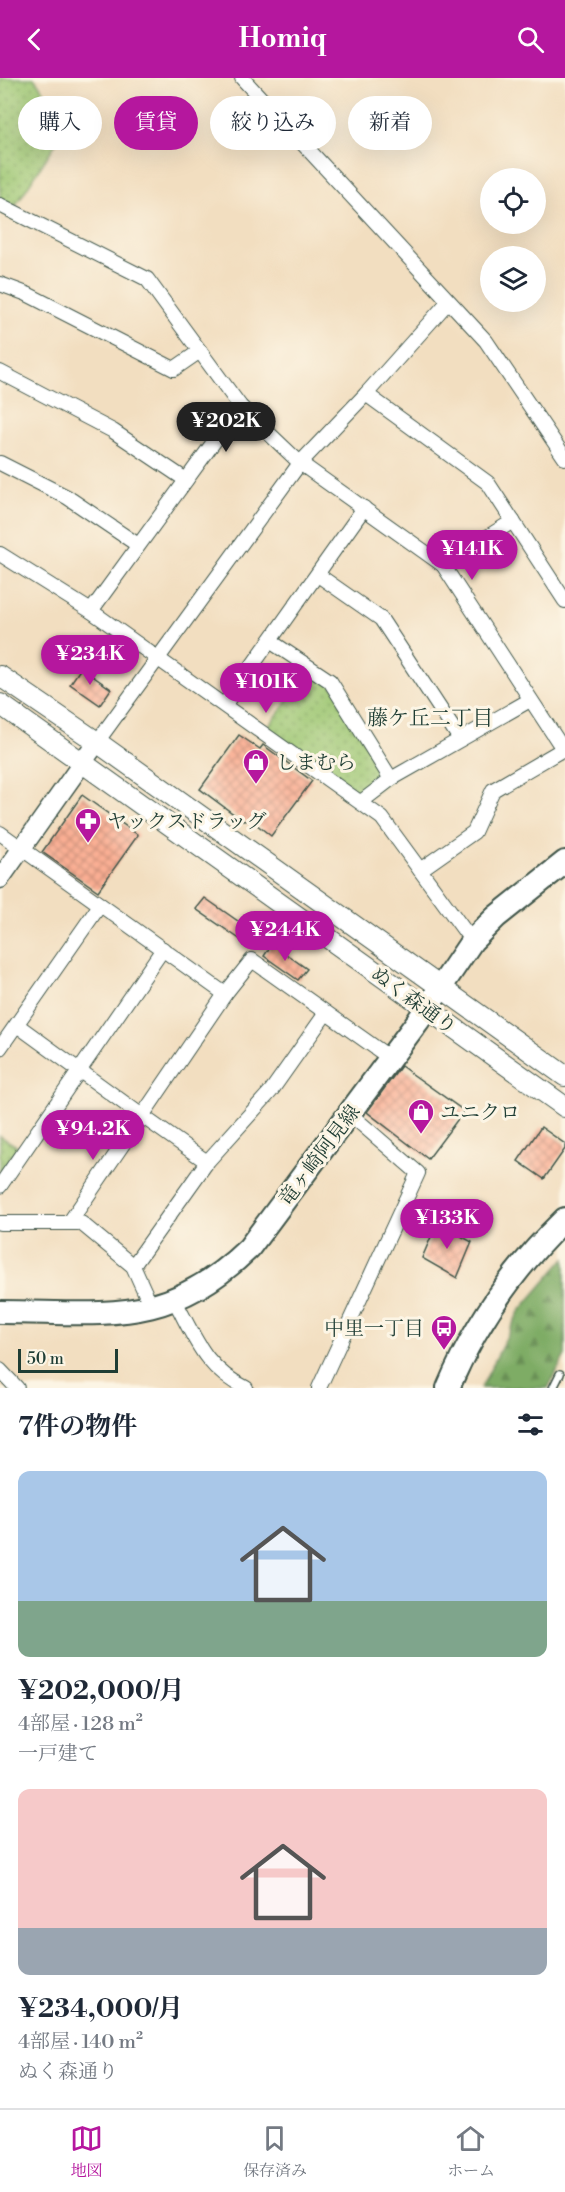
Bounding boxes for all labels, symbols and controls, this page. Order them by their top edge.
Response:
text: Homiq [238,22,327,56]
icon: back [18,23,51,56]
icon: search [514,23,547,56]
chip: 購入 [18,96,102,150]
chip: 賃貸 [114,96,198,150]
chip: 絞り込み [210,96,336,150]
chip: 新着 [348,96,432,150]
map controls [480,168,546,312]
button: locate [480,168,546,234]
button: layers [480,246,546,312]
pin: ¥202K [184,402,268,453]
text: ¥202K [191,409,261,434]
pin: ¥141K [430,530,514,581]
text: ¥141K [440,537,504,562]
pin: ¥234K [48,635,132,686]
text: ¥234K [55,642,125,667]
pin: ¥101K [224,663,308,714]
text: ¥101K [234,670,298,695]
district label: 藤ケ丘二丁目 [367,706,493,732]
shop icon: しまむら [241,747,271,785]
place label: しまむら [276,751,356,776]
pharmacy icon: ヤックスドラッグ [73,806,103,844]
place label: ヤックスドラッグ [107,810,266,835]
pin: ¥244K [243,911,327,962]
text: ¥244K [249,918,321,943]
street label: ぬく森通り [365,962,461,1041]
shop icon: ユニクロ [406,1097,436,1135]
street label: 竜ヶ崎阿見線 [274,1100,366,1211]
place label: ユニクロ [440,1101,520,1126]
pin: ¥94.2K [44,1110,142,1161]
text: ¥94.2K [55,1117,131,1142]
pin: ¥133K [405,1199,489,1250]
text: ¥133K [414,1206,480,1231]
bus stop icon: 中里一丁目 [429,1313,459,1351]
place label: 中里一丁目 [324,1317,424,1342]
scale bar [18,1346,118,1374]
text: 50 m [27,1349,64,1369]
icon: filters [514,1408,547,1441]
text: 7件の物件 [18,1411,137,1443]
icon: home [229,1510,337,1618]
text: ¥202,000/月 [18,1675,185,1707]
text: 4部屋 · 128 m² [18,1712,143,1737]
text: 一戸建て [18,1742,98,1767]
icon: home [229,1828,337,1936]
text: ¥234,000/月 [18,1993,183,2025]
text: 4部屋 · 140 m² [18,2030,143,2055]
text: ぬく森通り [18,2060,118,2085]
tab: 地図 [70,2122,103,2181]
tab: 保存済み [243,2122,307,2181]
tab: ホーム [447,2122,495,2181]

